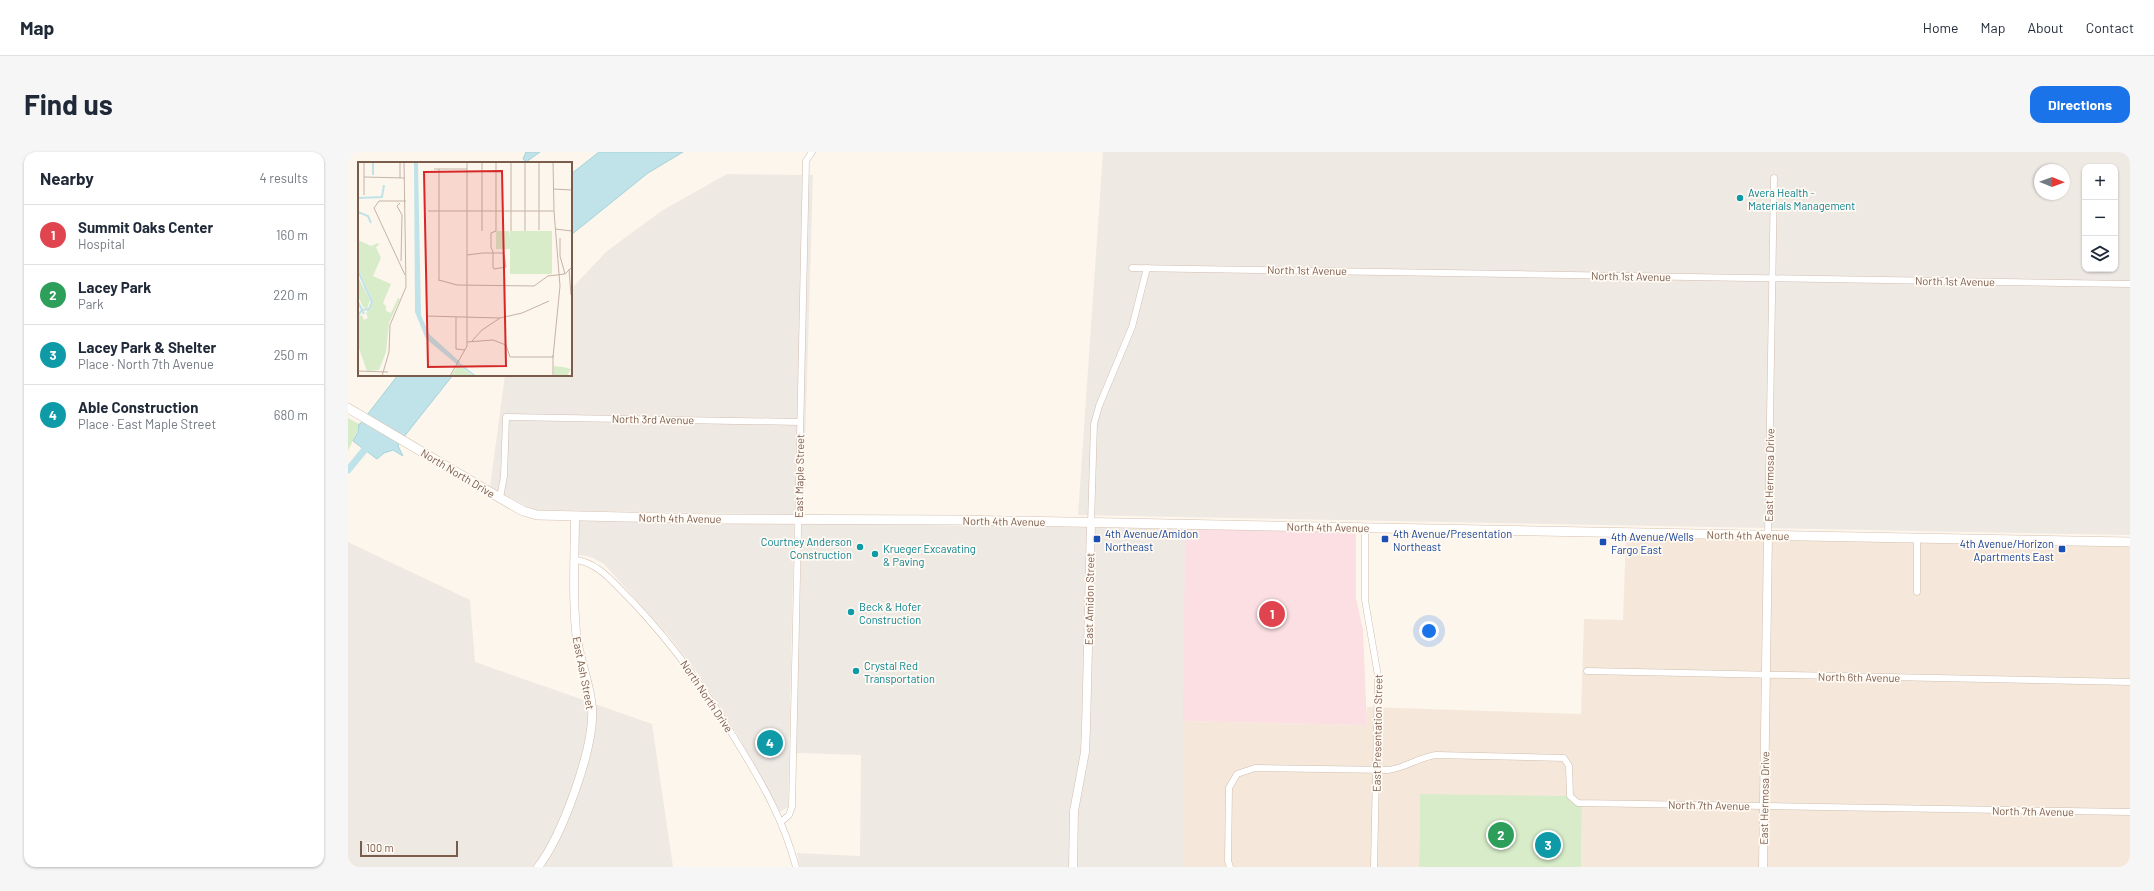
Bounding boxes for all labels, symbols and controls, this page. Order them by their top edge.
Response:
text: Map [20,16,54,39]
text: Home [1923,19,1959,36]
text: Map [1981,19,2005,36]
text: About [2027,19,2064,36]
text: Contact [2086,19,2134,36]
button: Directions [2030,86,2130,123]
text: Find us [24,87,113,121]
inset map [358,162,572,376]
north arrow [2034,164,2070,200]
map controls [2082,164,2118,272]
button: + [2082,164,2118,200]
text: Nearby [40,168,94,188]
text: 4 results [260,170,308,186]
place label: Avera Health - Materials Management [1748,186,1855,212]
marker: Avera Health - Materials Management [1735,193,1745,203]
button: − [2082,200,2118,236]
text: Summit Oaks Center [78,218,213,236]
text: 1 [51,227,55,243]
text: 160 m [276,227,308,243]
text: Hospital [78,236,125,252]
button: layers [2082,236,2118,272]
street label: North 1st Avenue [1267,263,1347,277]
street label: North 1st Avenue [1591,269,1671,283]
street label: North 1st Avenue [1915,274,1995,288]
text: Lacey Park [78,278,151,296]
text: 2 [49,287,57,303]
text: 220 m [273,287,308,303]
text: Park [78,296,104,312]
text: Lacey Park & Shelter [78,338,216,356]
text: 3 [49,347,57,363]
text: 250 m [274,347,308,363]
text: Place · North 7th Avenue [78,356,214,372]
text: Able Construction [78,398,198,416]
text: 4 [49,407,57,423]
text: 680 m [274,407,308,423]
street label: North 3rd Avenue [612,412,694,426]
text: Place · East Maple Street [78,416,216,432]
street label: East Hermosa Drive [1762,428,1776,522]
street label: East Maple Street [792,434,806,518]
street label: North North Drive [419,446,497,500]
street label: North 4th Avenue [638,511,722,525]
street label: North 4th Avenue [962,514,1046,528]
street label: North 4th Avenue [1286,520,1370,534]
place label: 4th Avenue/Amidon Northeast [1105,527,1198,553]
place label: 4th Avenue/Presentation Northeast [1393,527,1512,553]
street label: North 4th Avenue [1706,528,1790,542]
place label: 4th Avenue/Wells Fargo East [1611,530,1694,556]
marker: 4th Avenue/Amidon Northeast [1092,534,1102,544]
marker: 4th Avenue/Presentation Northeast [1380,534,1390,544]
place label: Courtney Anderson Construction [761,535,852,561]
marker: 4th Avenue/Wells Fargo East [1598,537,1608,547]
place label: 4th Avenue/Horizon Apartments East [1960,537,2054,563]
marker: Courtney Anderson Construction [855,542,865,552]
place label: Krueger Excavating & Paving [883,542,976,568]
marker: 4th Avenue/Horizon Apartments East [2057,544,2067,554]
marker: Krueger Excavating & Paving [870,549,880,559]
street label: East Amidon Street [1082,553,1096,645]
pin: 1 [1259,599,1285,629]
place label: Beck & Hofer Construction [859,600,921,626]
marker: Beck & Hofer Construction [846,607,856,617]
your location [1419,621,1439,641]
street label: East Ash Street [571,635,597,711]
street label: North North Drive [678,658,736,735]
place label: Crystal Red Transportation [864,659,935,685]
marker: Crystal Red Transportation [851,666,861,676]
street label: North 6th Avenue [1818,670,1900,684]
street label: East Presentation Street [1369,674,1385,792]
pin: 4 [757,728,783,758]
street label: East Hermosa Drive [1757,751,1771,845]
street label: North 7th Avenue [1668,798,1750,812]
street label: North 7th Avenue [1992,804,2074,818]
pin: 2 [1488,820,1514,850]
pin: 3 [1535,830,1561,860]
scale bar [360,839,458,858]
text: 100 m [366,841,394,854]

